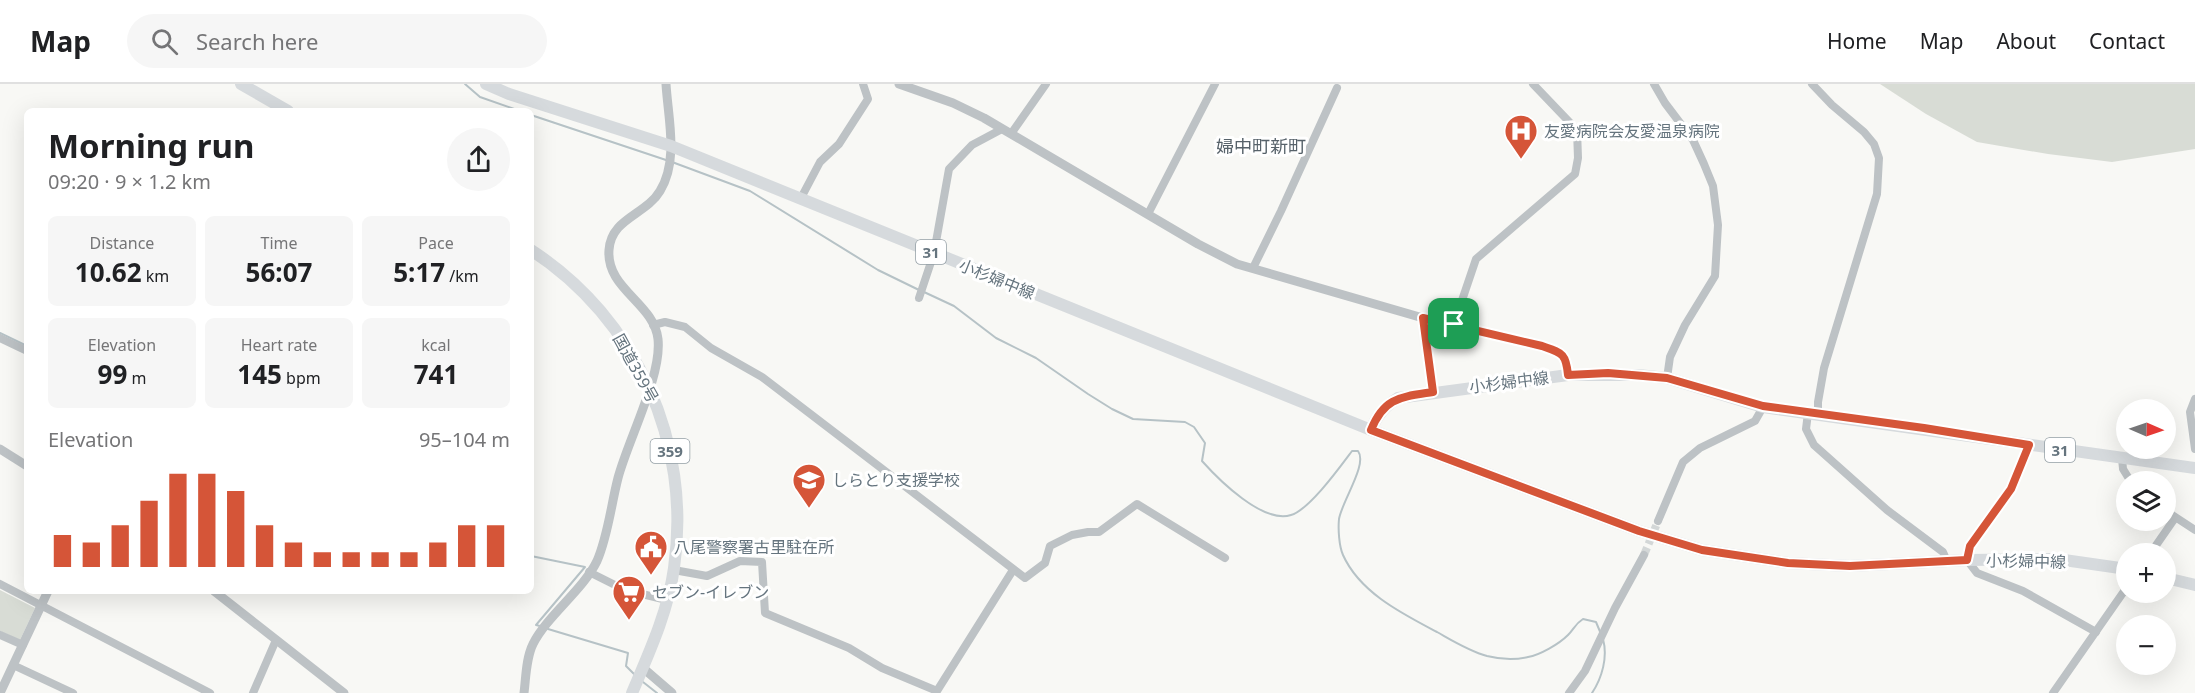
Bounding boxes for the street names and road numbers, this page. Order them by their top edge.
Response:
road number: 31 [916,240,946,264]
street label: 小杉婦中線 [956,254,1038,304]
street label: 国道359号 [608,330,664,406]
street label: 小杉婦中線 [1468,366,1550,398]
road number: 31 [2045,438,2075,462]
road number: 359 [650,439,690,463]
street label: 小杉婦中線 [1986,549,2066,573]

